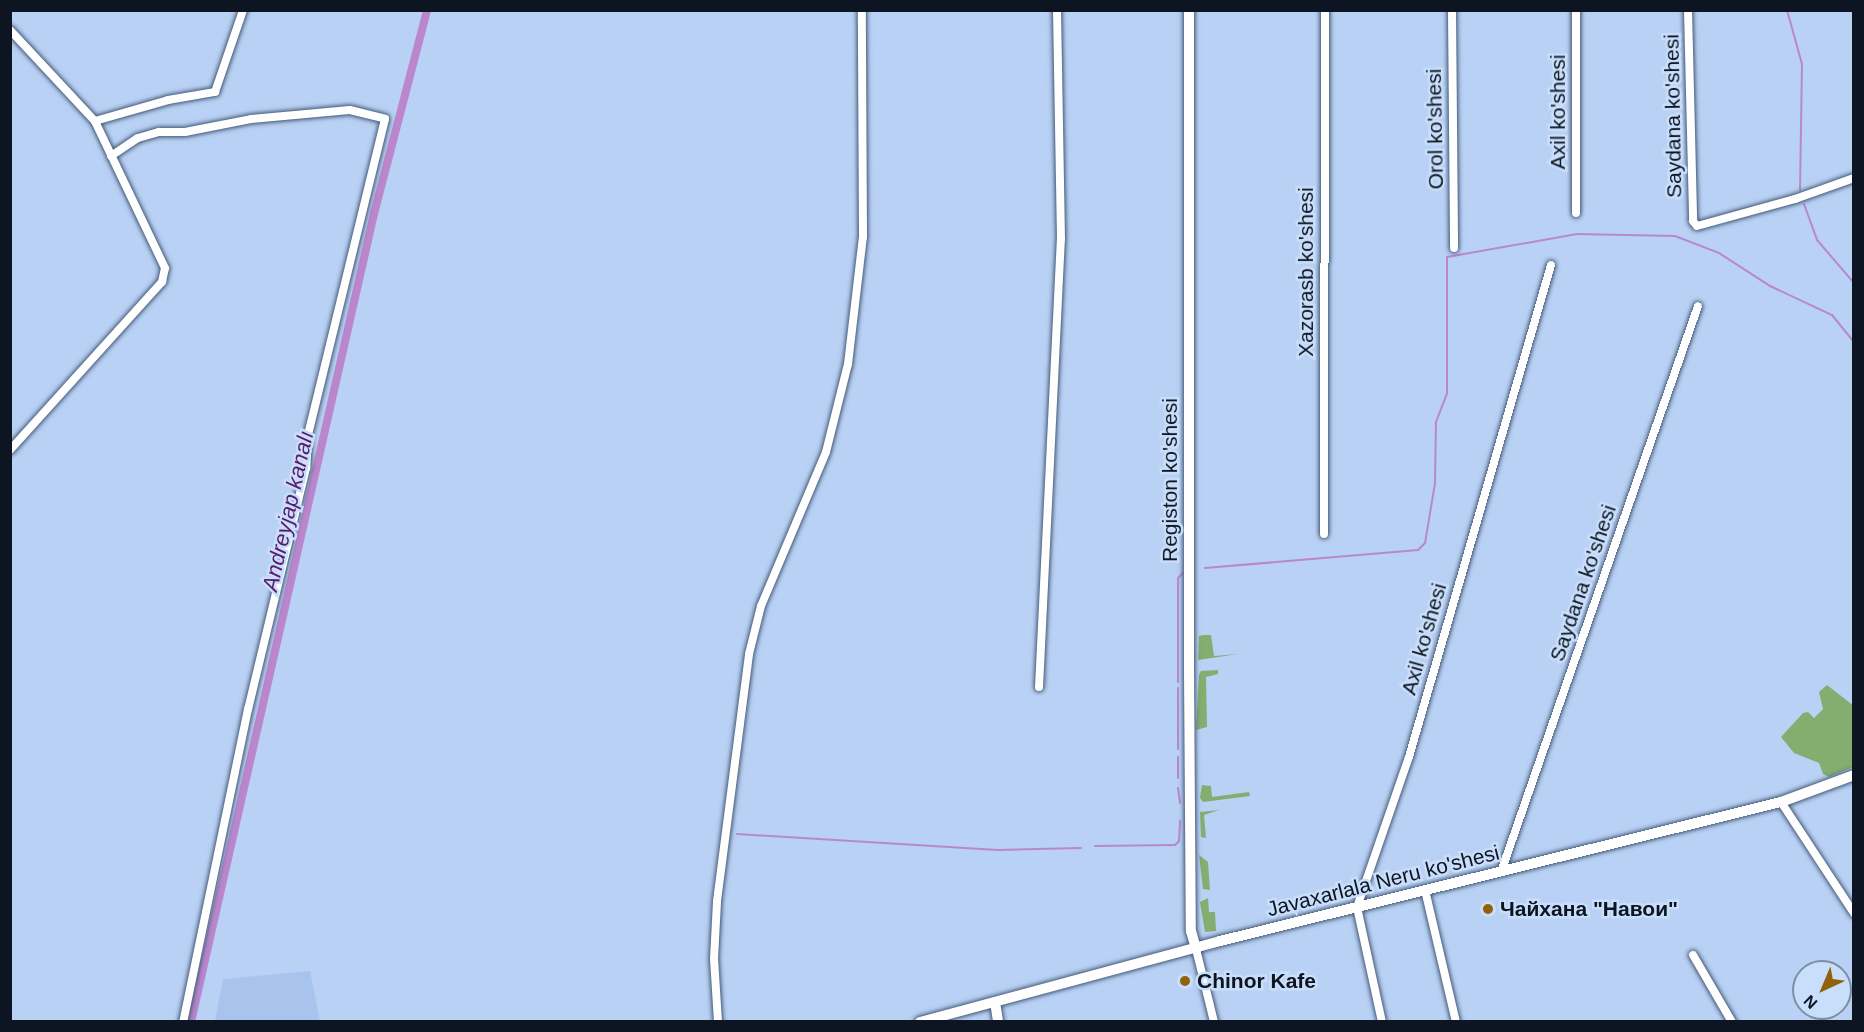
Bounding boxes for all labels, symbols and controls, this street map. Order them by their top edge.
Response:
street label: Saydana ko'shesi [1659,34,1687,198]
street label: Axil ko'shesi [1545,55,1571,169]
street label: Orol ko'shesi [1421,68,1449,190]
street label: Xazorasb ko'shesi [1293,187,1319,357]
street label: Registon ko'shesi [1157,398,1183,562]
water label: Andreyjap kanalı [257,428,319,594]
street label: Saydana ko'shesi [1544,501,1622,665]
street label: Axil ko'shesi [1396,580,1452,698]
street label: Javaxarlala Neru ko'shesi [1264,840,1502,922]
place label: Чайхана "Навои" [1500,896,1678,922]
marker: Чайхана "Навои" [1481,902,1495,916]
north arrow [1792,960,1852,1020]
place label: Chinor Kafe [1197,968,1316,994]
marker: Chinor Kafe [1178,974,1192,988]
text: N [1800,992,1821,1012]

